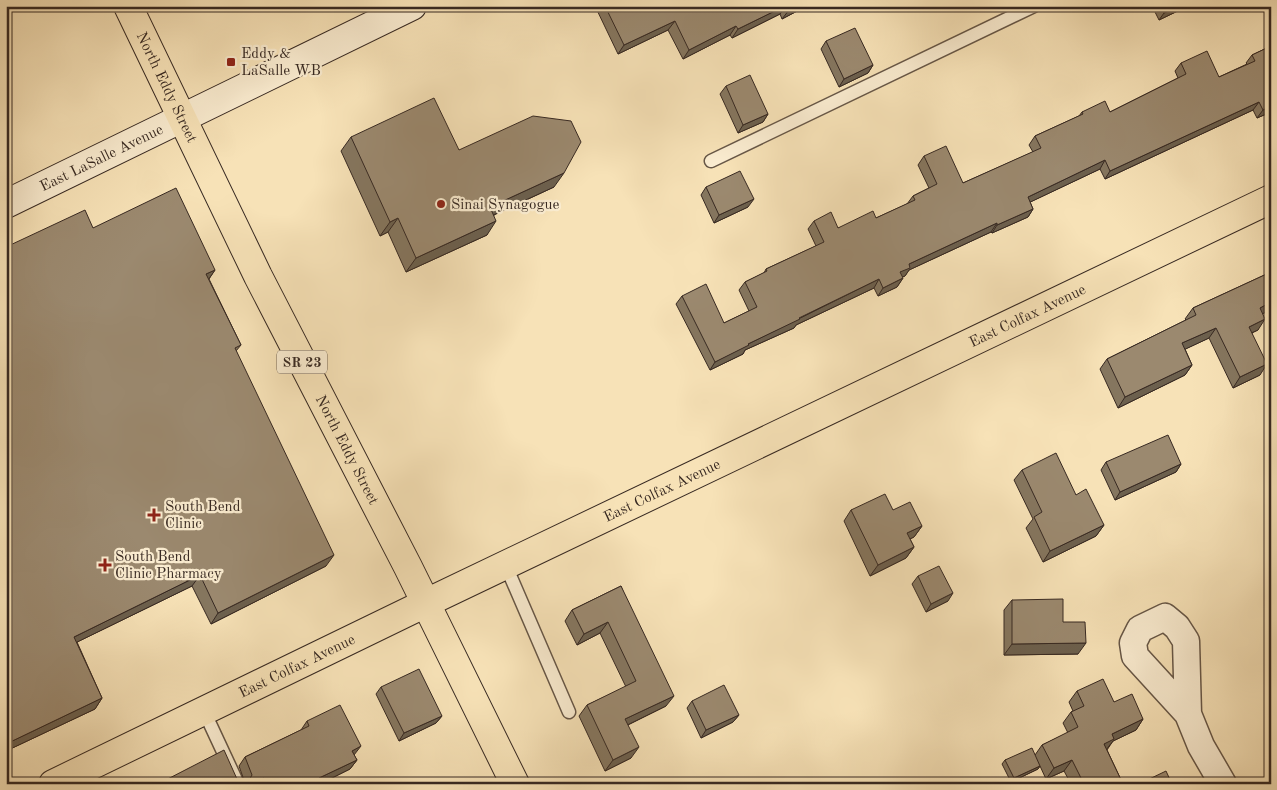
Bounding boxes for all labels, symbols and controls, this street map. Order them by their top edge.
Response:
street label: North Eddy Street [133,30,199,145]
place label: Eddy & LaSalle WB [241,47,321,79]
marker: Eddy & LaSalle WB [225,56,237,68]
street label: East LaSalle Avenue [38,123,166,195]
marker: Sinai Synagogue [435,198,447,210]
place label: Sinai Synagogue [451,198,560,213]
street label: East Colfax Avenue [967,283,1089,351]
road number: SR 23 [277,351,327,374]
street label: North Eddy Street [312,393,381,507]
street label: East Colfax Avenue [602,457,723,526]
place label: South Bend Clinic [165,500,241,532]
marker: South Bend Clinic [147,508,161,522]
place label: South Bend Clinic Pharmacy [115,550,222,582]
marker: South Bend Clinic Pharmacy [99,559,111,571]
street label: East Colfax Avenue [237,632,358,702]

